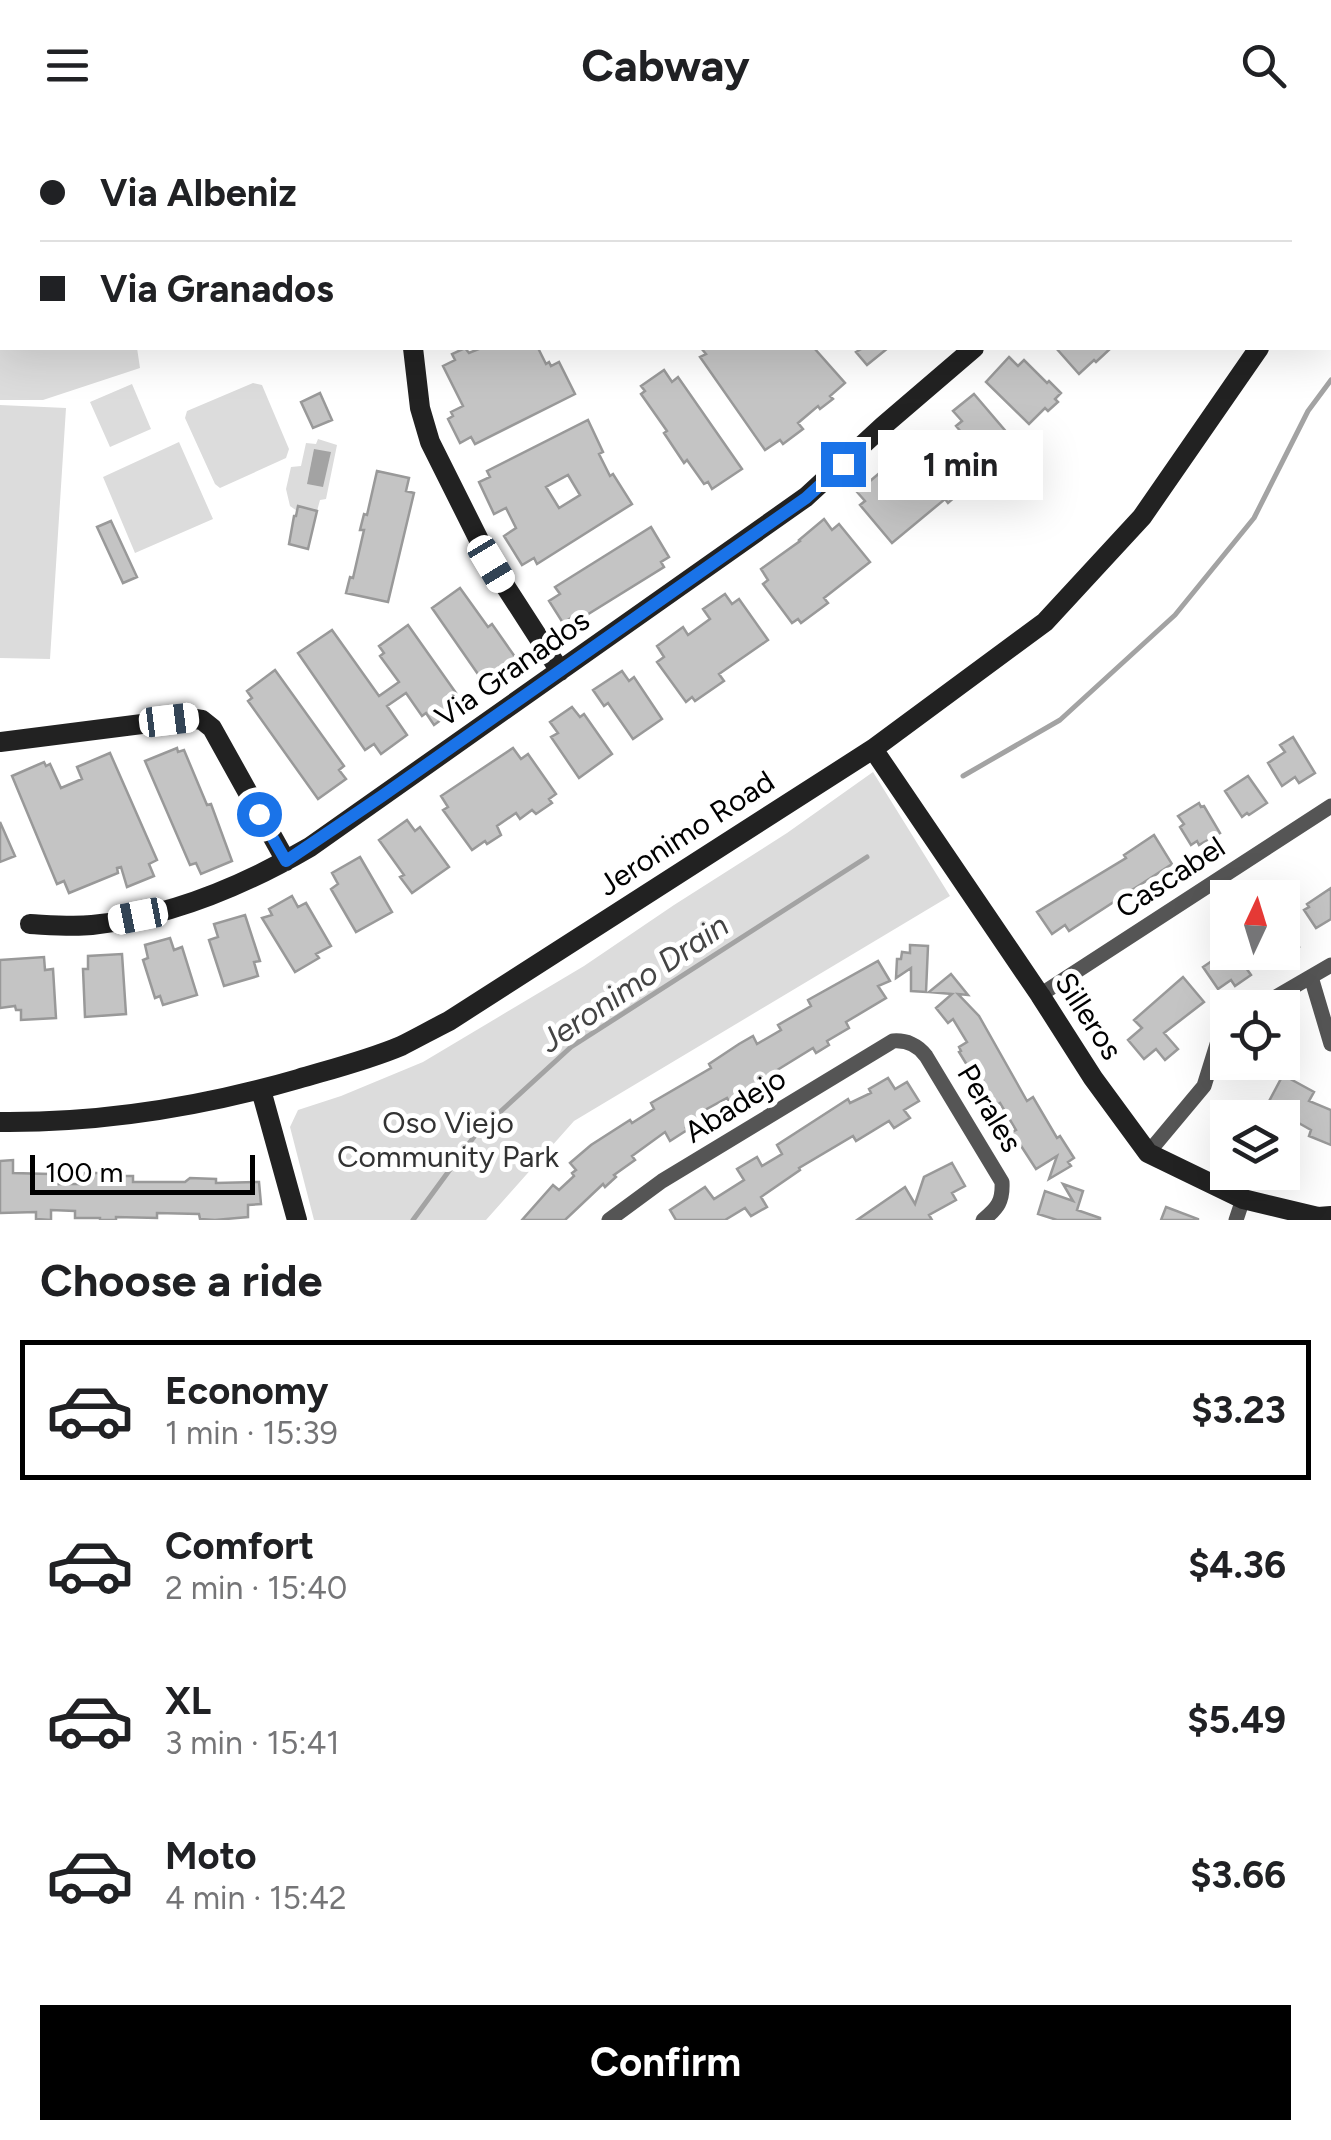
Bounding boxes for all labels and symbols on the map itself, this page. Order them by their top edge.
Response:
callout: 1 min [878,429,1043,499]
route end [821,442,866,487]
car [463,531,519,597]
street label: Via Granados [428,601,596,735]
car [137,701,201,739]
street label: Jeronimo Road [591,762,781,904]
route start [237,792,282,837]
street label: Cascabel [1108,828,1232,926]
north arrow [1210,880,1300,970]
car [106,896,170,936]
water label: Jeronimo Drain [532,906,736,1061]
street label: Silleros [1047,965,1131,1067]
street label: Perales [949,1057,1031,1159]
street label: Abadejo [677,1059,793,1151]
park label: Oso Viejo Community Park [337,1104,560,1175]
scale bar [30,1150,255,1194]

